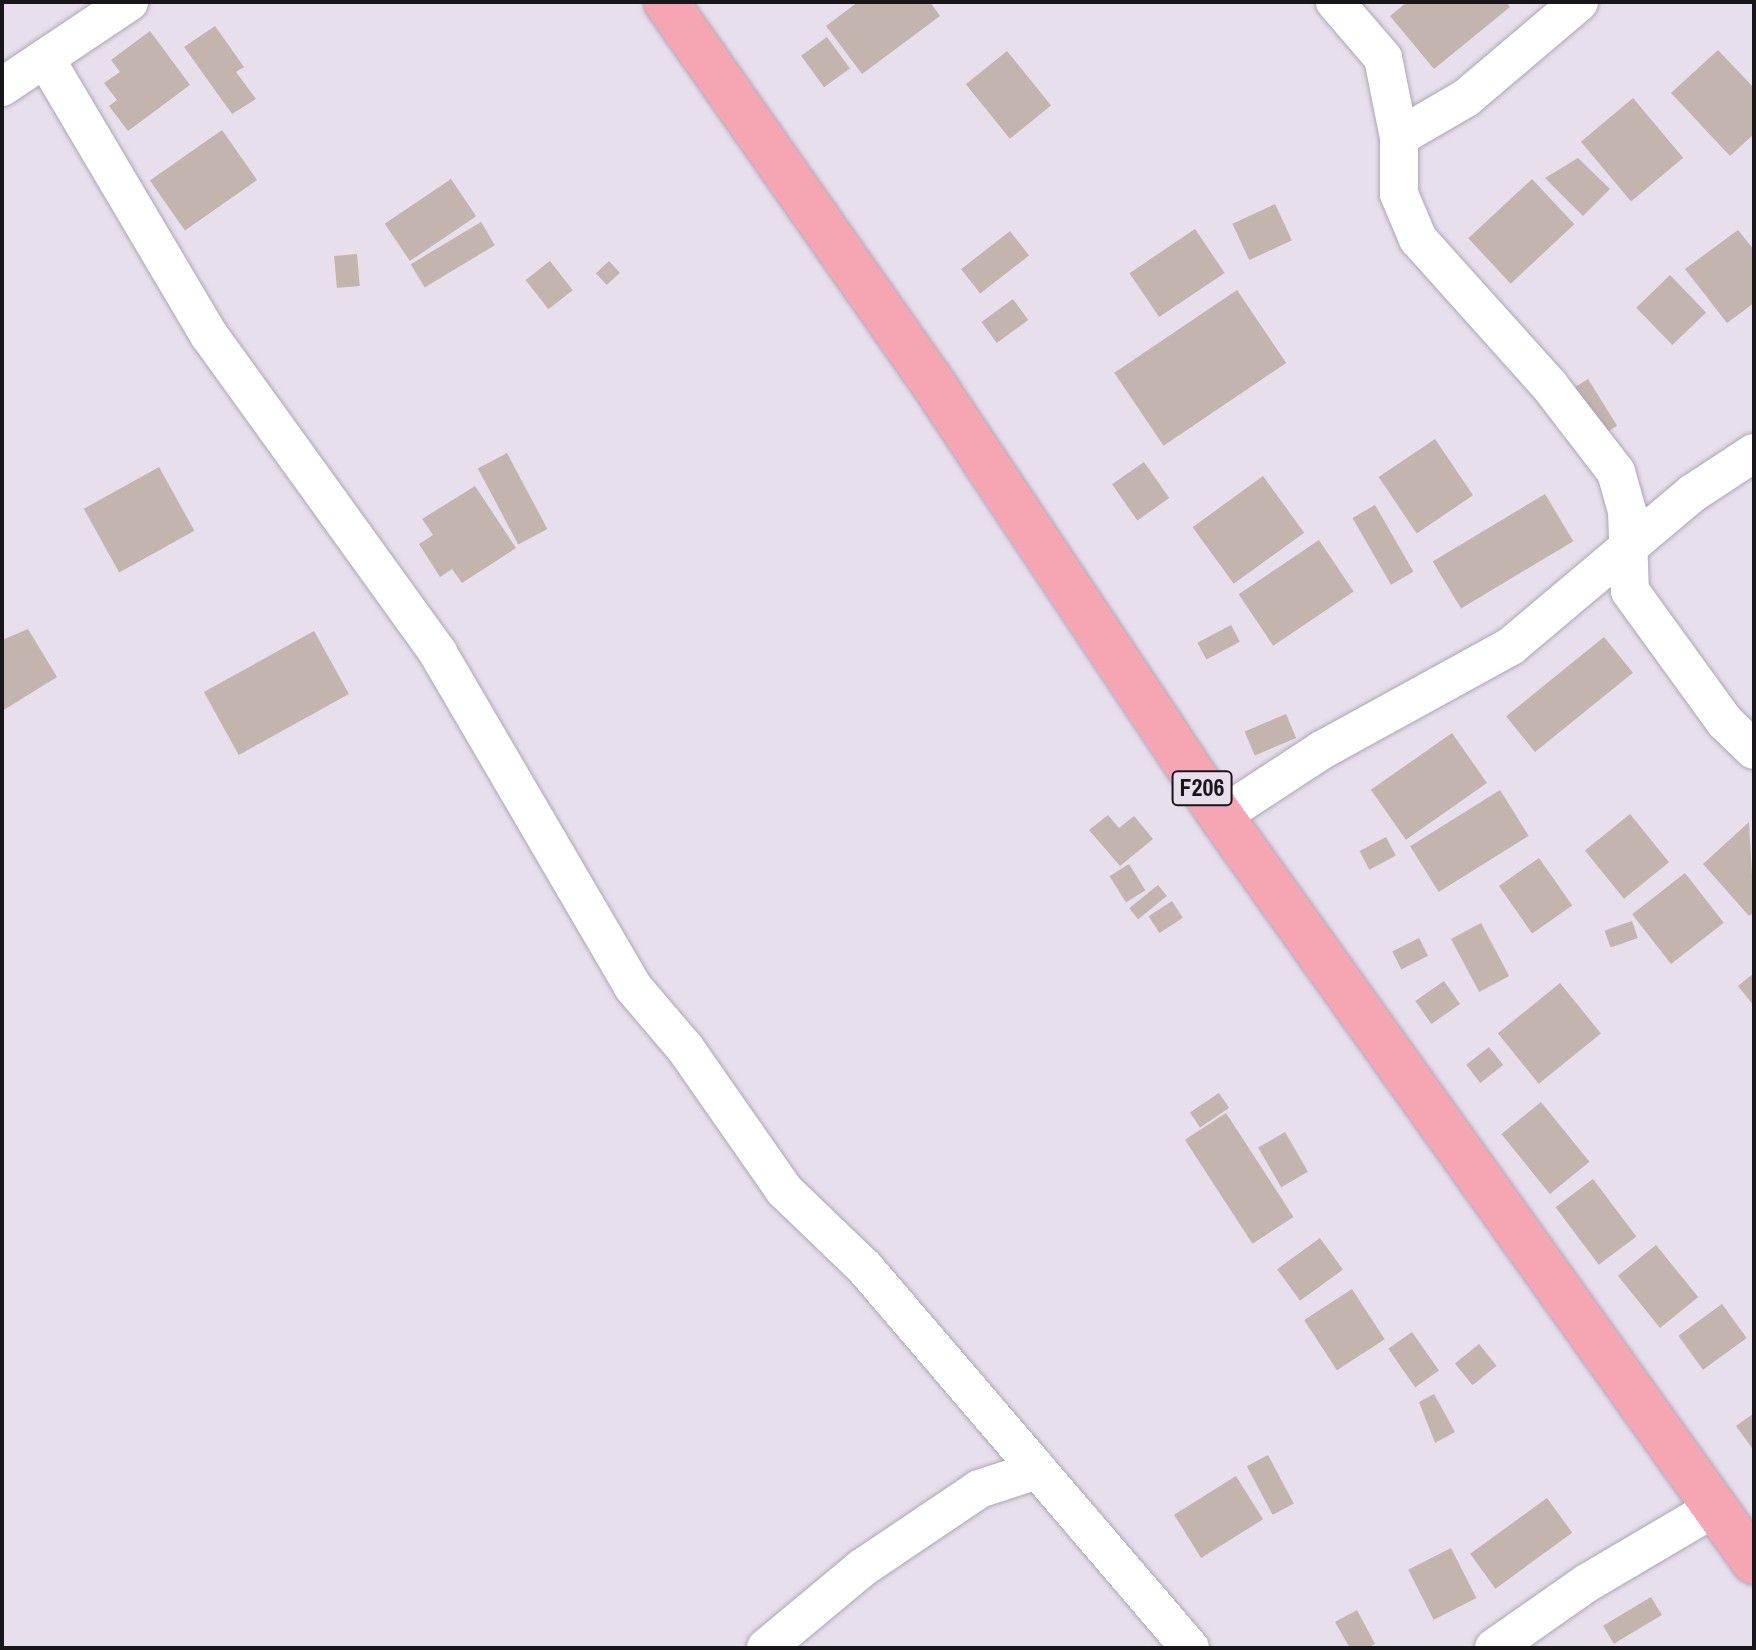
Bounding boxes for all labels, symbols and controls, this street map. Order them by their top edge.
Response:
road number: F206 [1170,768,1234,808]

